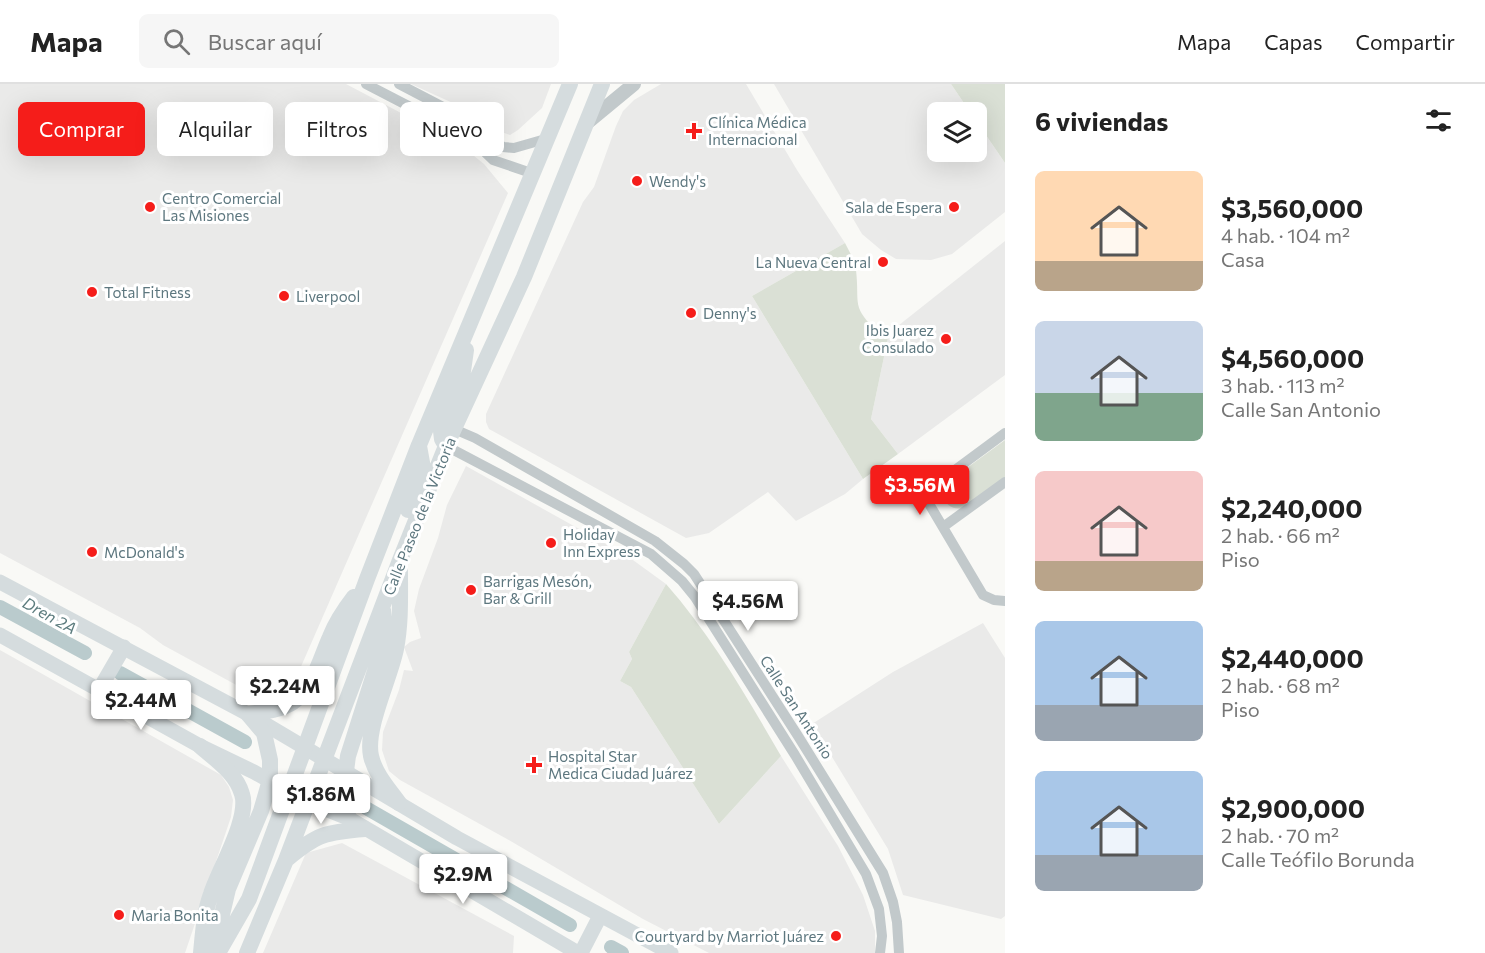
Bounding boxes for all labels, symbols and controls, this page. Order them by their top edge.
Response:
search box [139,14,559,68]
text: Mapa [30,24,103,58]
icon: search [160,25,193,58]
text: Buscar aquí [208,28,322,55]
text: Mapa [1177,29,1231,54]
text: Capas [1264,29,1323,54]
text: Compartir [1356,29,1455,54]
chip: Comprar [18,102,145,156]
chip: Alquilar [157,102,273,156]
chip: Filtros [285,102,388,156]
chip: Nuevo [400,102,504,156]
map controls [927,102,987,162]
button: layers [927,102,987,162]
icon: filters [1422,104,1455,137]
text: 6 viviendas [1035,105,1168,136]
place label: Clínica Médica Internacional [708,113,807,148]
marker: Clínica Médica Internacional [685,122,703,140]
place label: Wendy's [649,172,706,190]
marker: Wendy's [630,174,644,188]
place label: Centro Comercial Las Misiones [162,189,281,224]
text: $3,560,000 [1221,192,1363,223]
icon: home [1083,195,1155,267]
place label: Sala de Espera [845,198,942,216]
marker: Centro Comercial Las Misiones [143,200,157,214]
marker: Sala de Espera [947,200,961,214]
text: 4 hab. · 104 m² [1221,223,1350,247]
text: Casa [1221,247,1265,271]
place label: La Nueva Central [756,253,871,271]
marker: La Nueva Central [876,255,890,269]
place label: Total Fitness [104,283,191,301]
marker: Total Fitness [85,285,99,299]
place label: Liverpool [296,287,360,305]
marker: Liverpool [277,289,291,303]
place label: Denny's [703,304,757,322]
marker: Denny's [684,306,698,320]
place label: Ibis Juarez Consulado [862,321,934,356]
marker: Ibis Juarez Consulado [939,332,953,346]
text: $4,560,000 [1221,342,1364,373]
icon: home [1083,345,1155,417]
text: 3 hab. · 113 m² [1221,373,1344,397]
text: Calle San Antonio [1221,397,1381,421]
street label: Calle Paseo de la Victoria [379,434,459,598]
pin: $3.56M [871,465,969,516]
text: $3.56M [884,472,956,496]
text: $2,240,000 [1221,492,1363,523]
icon: home [1083,495,1155,567]
text: 2 hab. · 66 m² [1221,523,1340,547]
place label: Holiday Inn Express [563,525,640,560]
marker: Holiday Inn Express [544,536,558,550]
place label: McDonald's [104,543,185,561]
marker: McDonald's [85,545,99,559]
text: Piso [1221,547,1260,571]
place label: Barrigas Mesón, Bar & Grill [483,572,592,607]
pin: $4.56M [699,581,797,632]
marker: Barrigas Mesón, Bar & Grill [464,583,478,597]
text: $4.56M [712,588,784,612]
water label: Dren 2A [20,593,80,637]
text: $2,440,000 [1221,642,1364,673]
icon: home [1083,645,1155,717]
street label: Calle San Antonio [757,652,837,762]
pin: $2.24M [236,666,334,717]
text: $2.24M [250,673,320,697]
text: 2 hab. · 68 m² [1221,673,1340,697]
pin: $2.44M [92,680,190,731]
text: $2.44M [105,687,177,711]
text: Piso [1221,697,1260,721]
place label: Hospital Star Medica Ciudad Juárez [548,747,693,782]
marker: Hospital Star Medica Ciudad Juárez [525,756,543,774]
pin: $1.86M [272,774,370,825]
text: $1.86M [286,781,356,805]
text: $2,900,000 [1221,792,1365,823]
icon: home [1083,795,1155,867]
text: 2 hab. · 70 m² [1221,823,1339,847]
text: Calle Teófilo Borunda [1221,847,1415,871]
pin: $2.9M [421,854,505,905]
text: $2.9M [433,861,493,885]
place label: Maria Bonita [131,906,219,924]
marker: Maria Bonita [112,908,126,922]
place label: Courtyard by Marriot Juárez [635,927,824,945]
marker: Courtyard by Marriot Juárez [829,929,843,943]

